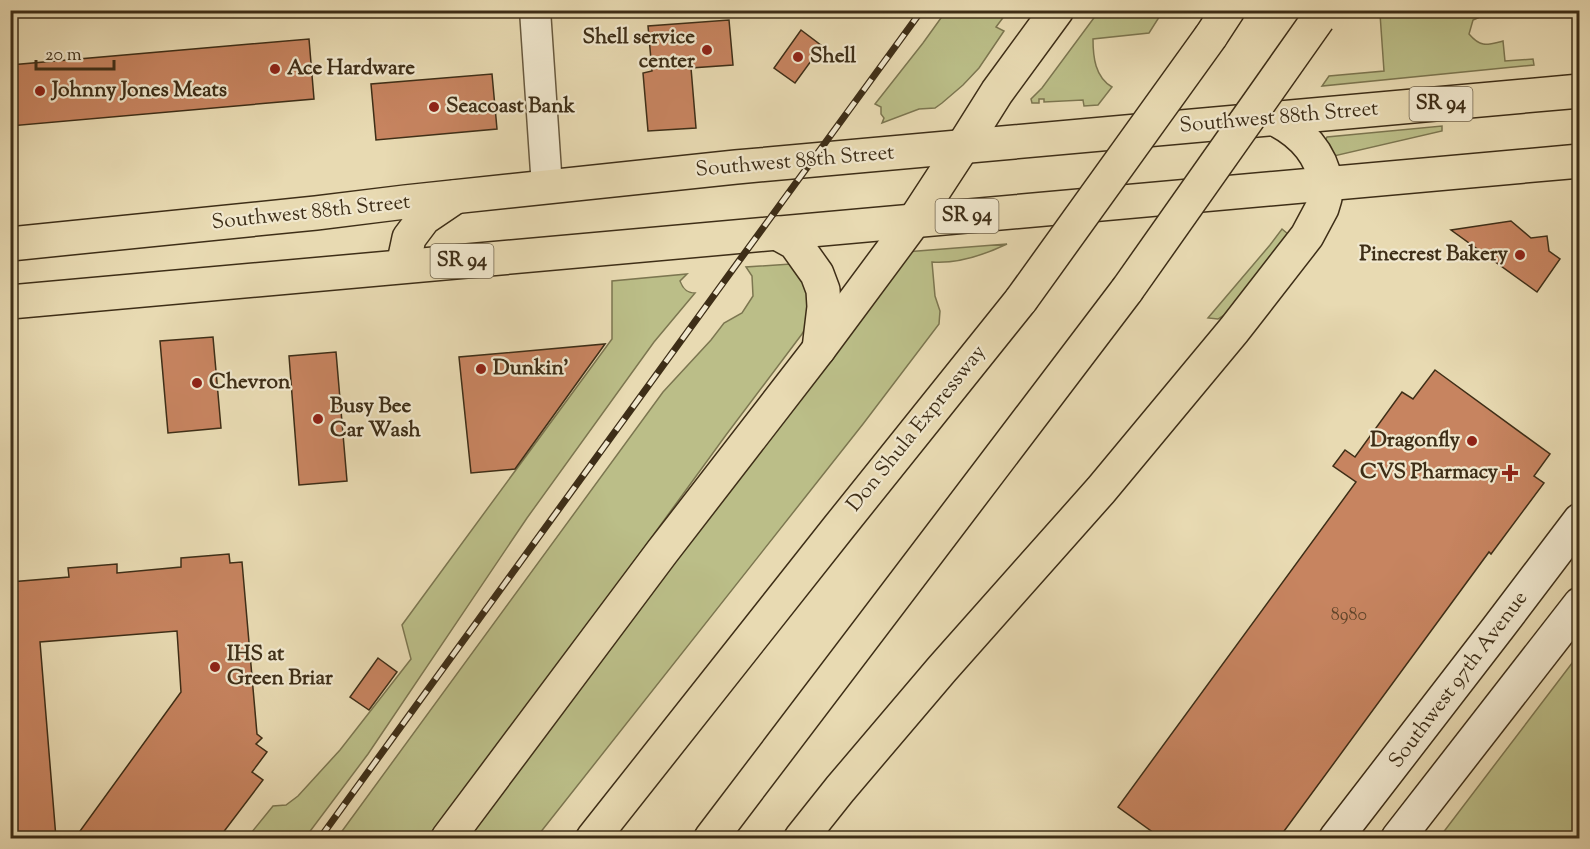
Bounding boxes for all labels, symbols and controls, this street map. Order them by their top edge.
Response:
place label: Shell service center [582,23,695,77]
scale bar [36,33,114,71]
place label: Shell [810,42,856,72]
text: 20 m [45,43,82,69]
marker: Shell service center [700,43,714,57]
marker: Shell [791,50,805,64]
place label: Ace Hardware [287,54,415,84]
marker: Ace Hardware [268,62,282,76]
place label: Johnny Jones Meats [50,76,227,106]
marker: Johnny Jones Meats [33,84,47,98]
road number: SR 94 [1410,87,1472,121]
place label: Seacoast Bank [446,92,576,122]
street label: Southwest 88th Street [1178,94,1380,142]
marker: Seacoast Bank [427,100,441,114]
street label: Southwest 88th Street [694,138,896,186]
street label: Southwest 88th Street [210,188,412,238]
road number: SR 94 [936,199,998,233]
place label: Pinecrest Bakery [1359,240,1509,270]
road number: SR 94 [430,244,494,278]
marker: Pinecrest Bakery [1513,248,1527,262]
street label: Don Shula Expressway [840,339,994,519]
place label: Dunkin' [493,354,569,384]
marker: Dunkin' [474,362,488,376]
place label: Chevron [209,368,291,398]
marker: Chevron [190,376,204,390]
place label: Busy Bee Car Wash [330,392,421,446]
marker: Busy Bee Car Wash [311,412,325,426]
place label: Dragonfly [1370,426,1461,456]
marker: Dragonfly [1465,434,1479,448]
place label: CVS Pharmacy [1360,458,1499,488]
marker: CVS Pharmacy [1503,466,1517,480]
street label: Southwest 97th Avenue [1382,585,1536,775]
house number: 8980 [1331,603,1367,629]
place label: IHS at Green Briar [227,640,333,694]
marker: IHS at Green Briar [208,660,222,674]

